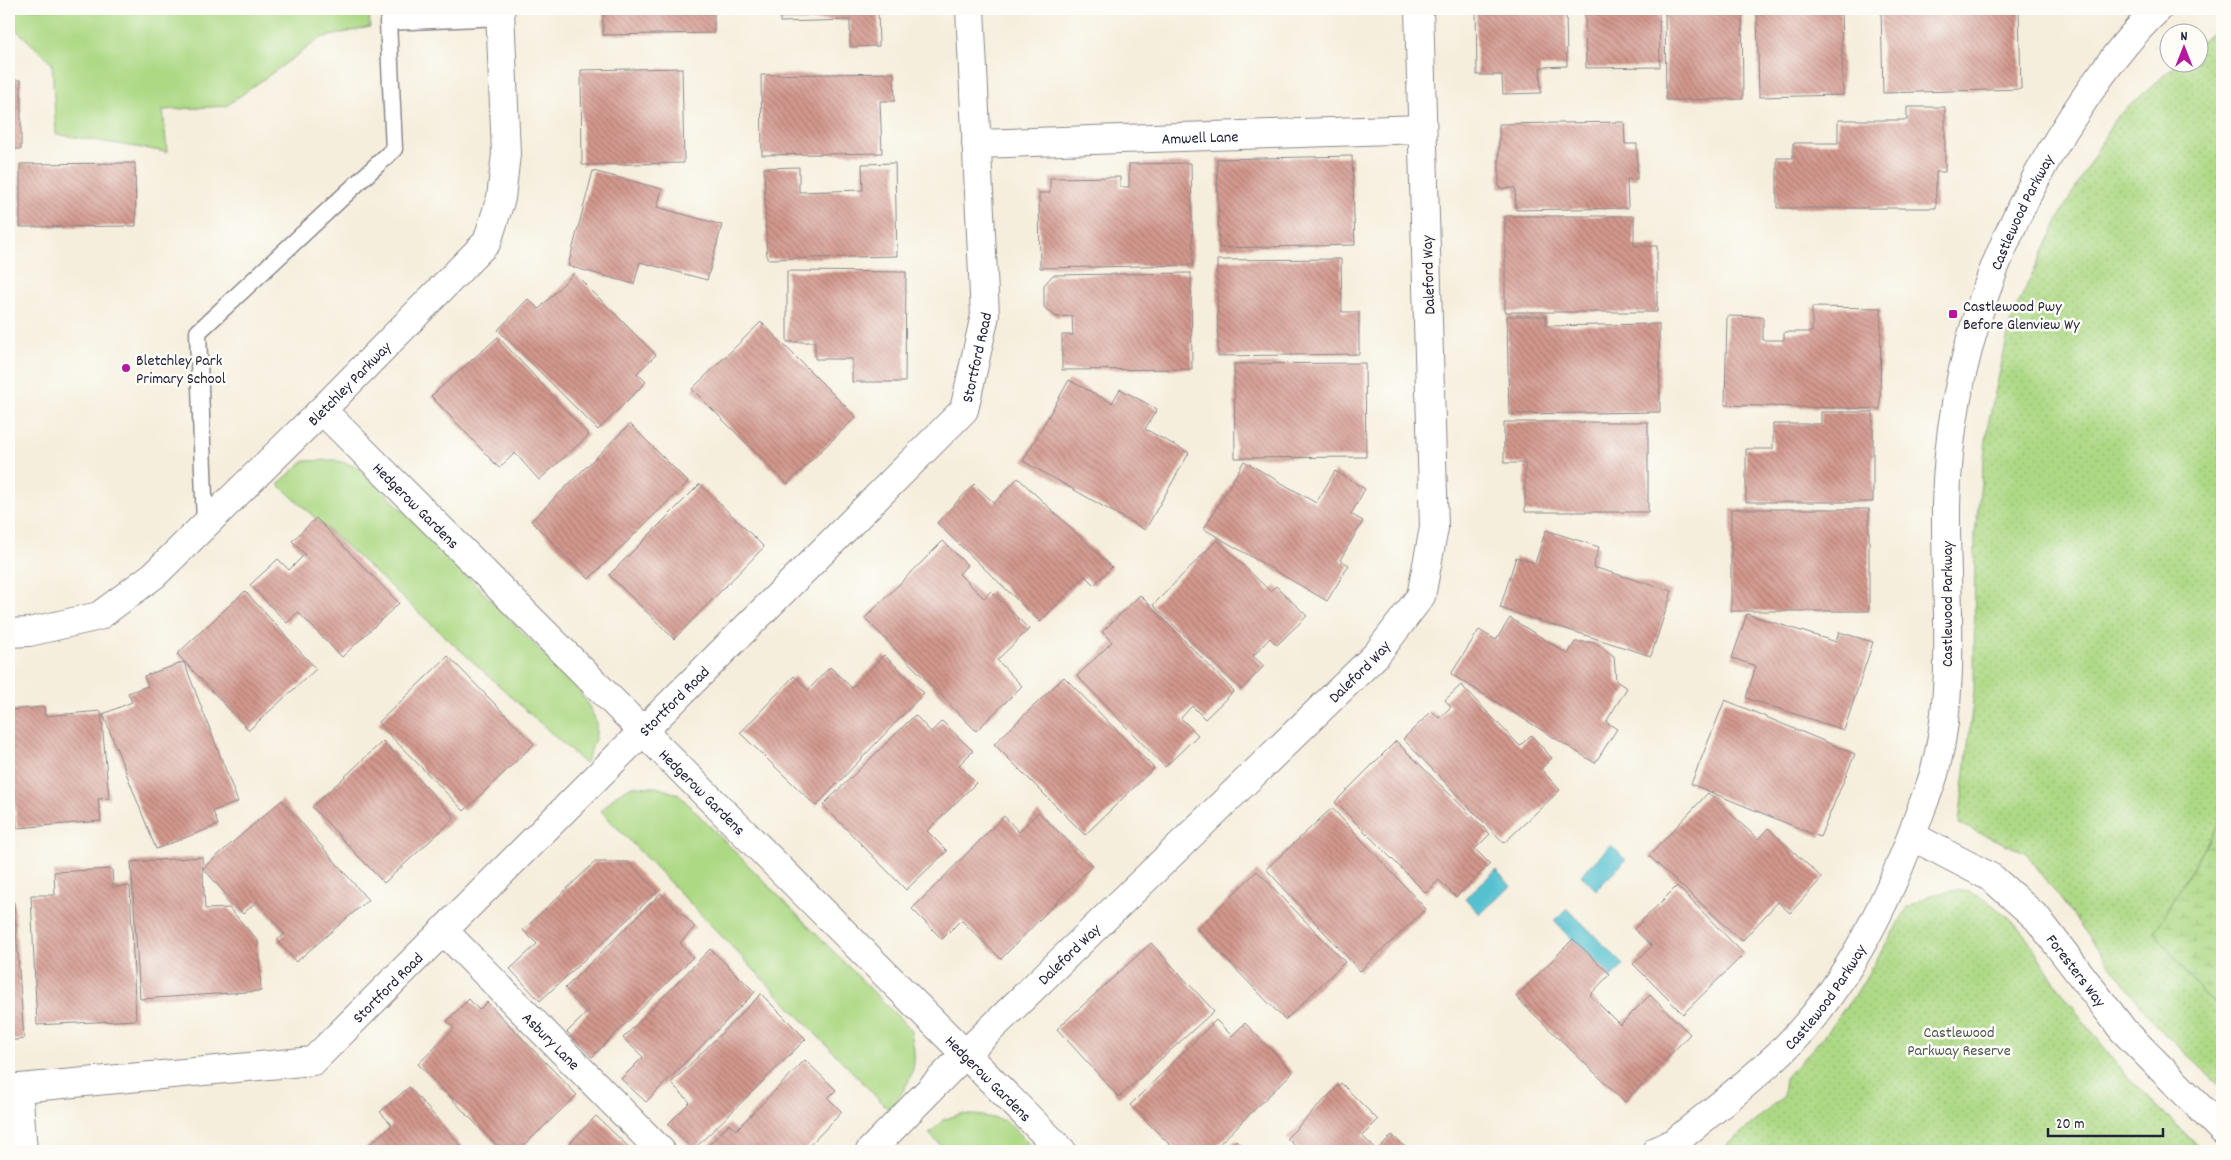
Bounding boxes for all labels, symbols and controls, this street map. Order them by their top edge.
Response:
north arrow [2158,22,2208,72]
text: N [2181,27,2188,47]
street label: Amwell Lane [1161,126,1239,152]
street label: Castlewood Parkway [1986,150,2061,274]
street label: Daleford Way [1417,234,1442,315]
place label: Castlewood Pwy Before Glenview Wy [1963,296,2080,337]
marker: Castlewood Pwy Before Glenview Wy [1947,308,1959,320]
street label: Stortford Road [957,310,999,405]
street label: Bletchley Parkway [303,337,398,432]
place label: Bletchley Park Primary School [136,350,226,391]
marker: Bletchley Park Primary School [120,362,132,374]
street label: Hedgerow Gardens [366,458,464,555]
street label: Castlewood Parkway [1937,540,1960,667]
street label: Daleford Way [1324,636,1397,709]
street label: Stortford Road [635,662,716,743]
street label: Hedgerow Gardens [653,745,750,842]
street label: Daleford Way [1034,919,1107,991]
street label: Foresters Way [2039,930,2111,1013]
street label: Castlewood Parkway [1780,940,1873,1056]
street label: Stortford Road [348,948,429,1029]
street label: Asbury Lane [516,1008,584,1077]
park label: Castlewood Parkway Reserve [1907,1022,2011,1063]
street label: Hedgerow Gardens [939,1031,1036,1128]
scale bar [2048,1105,2164,1137]
text: 20 m [2056,1114,2084,1136]

